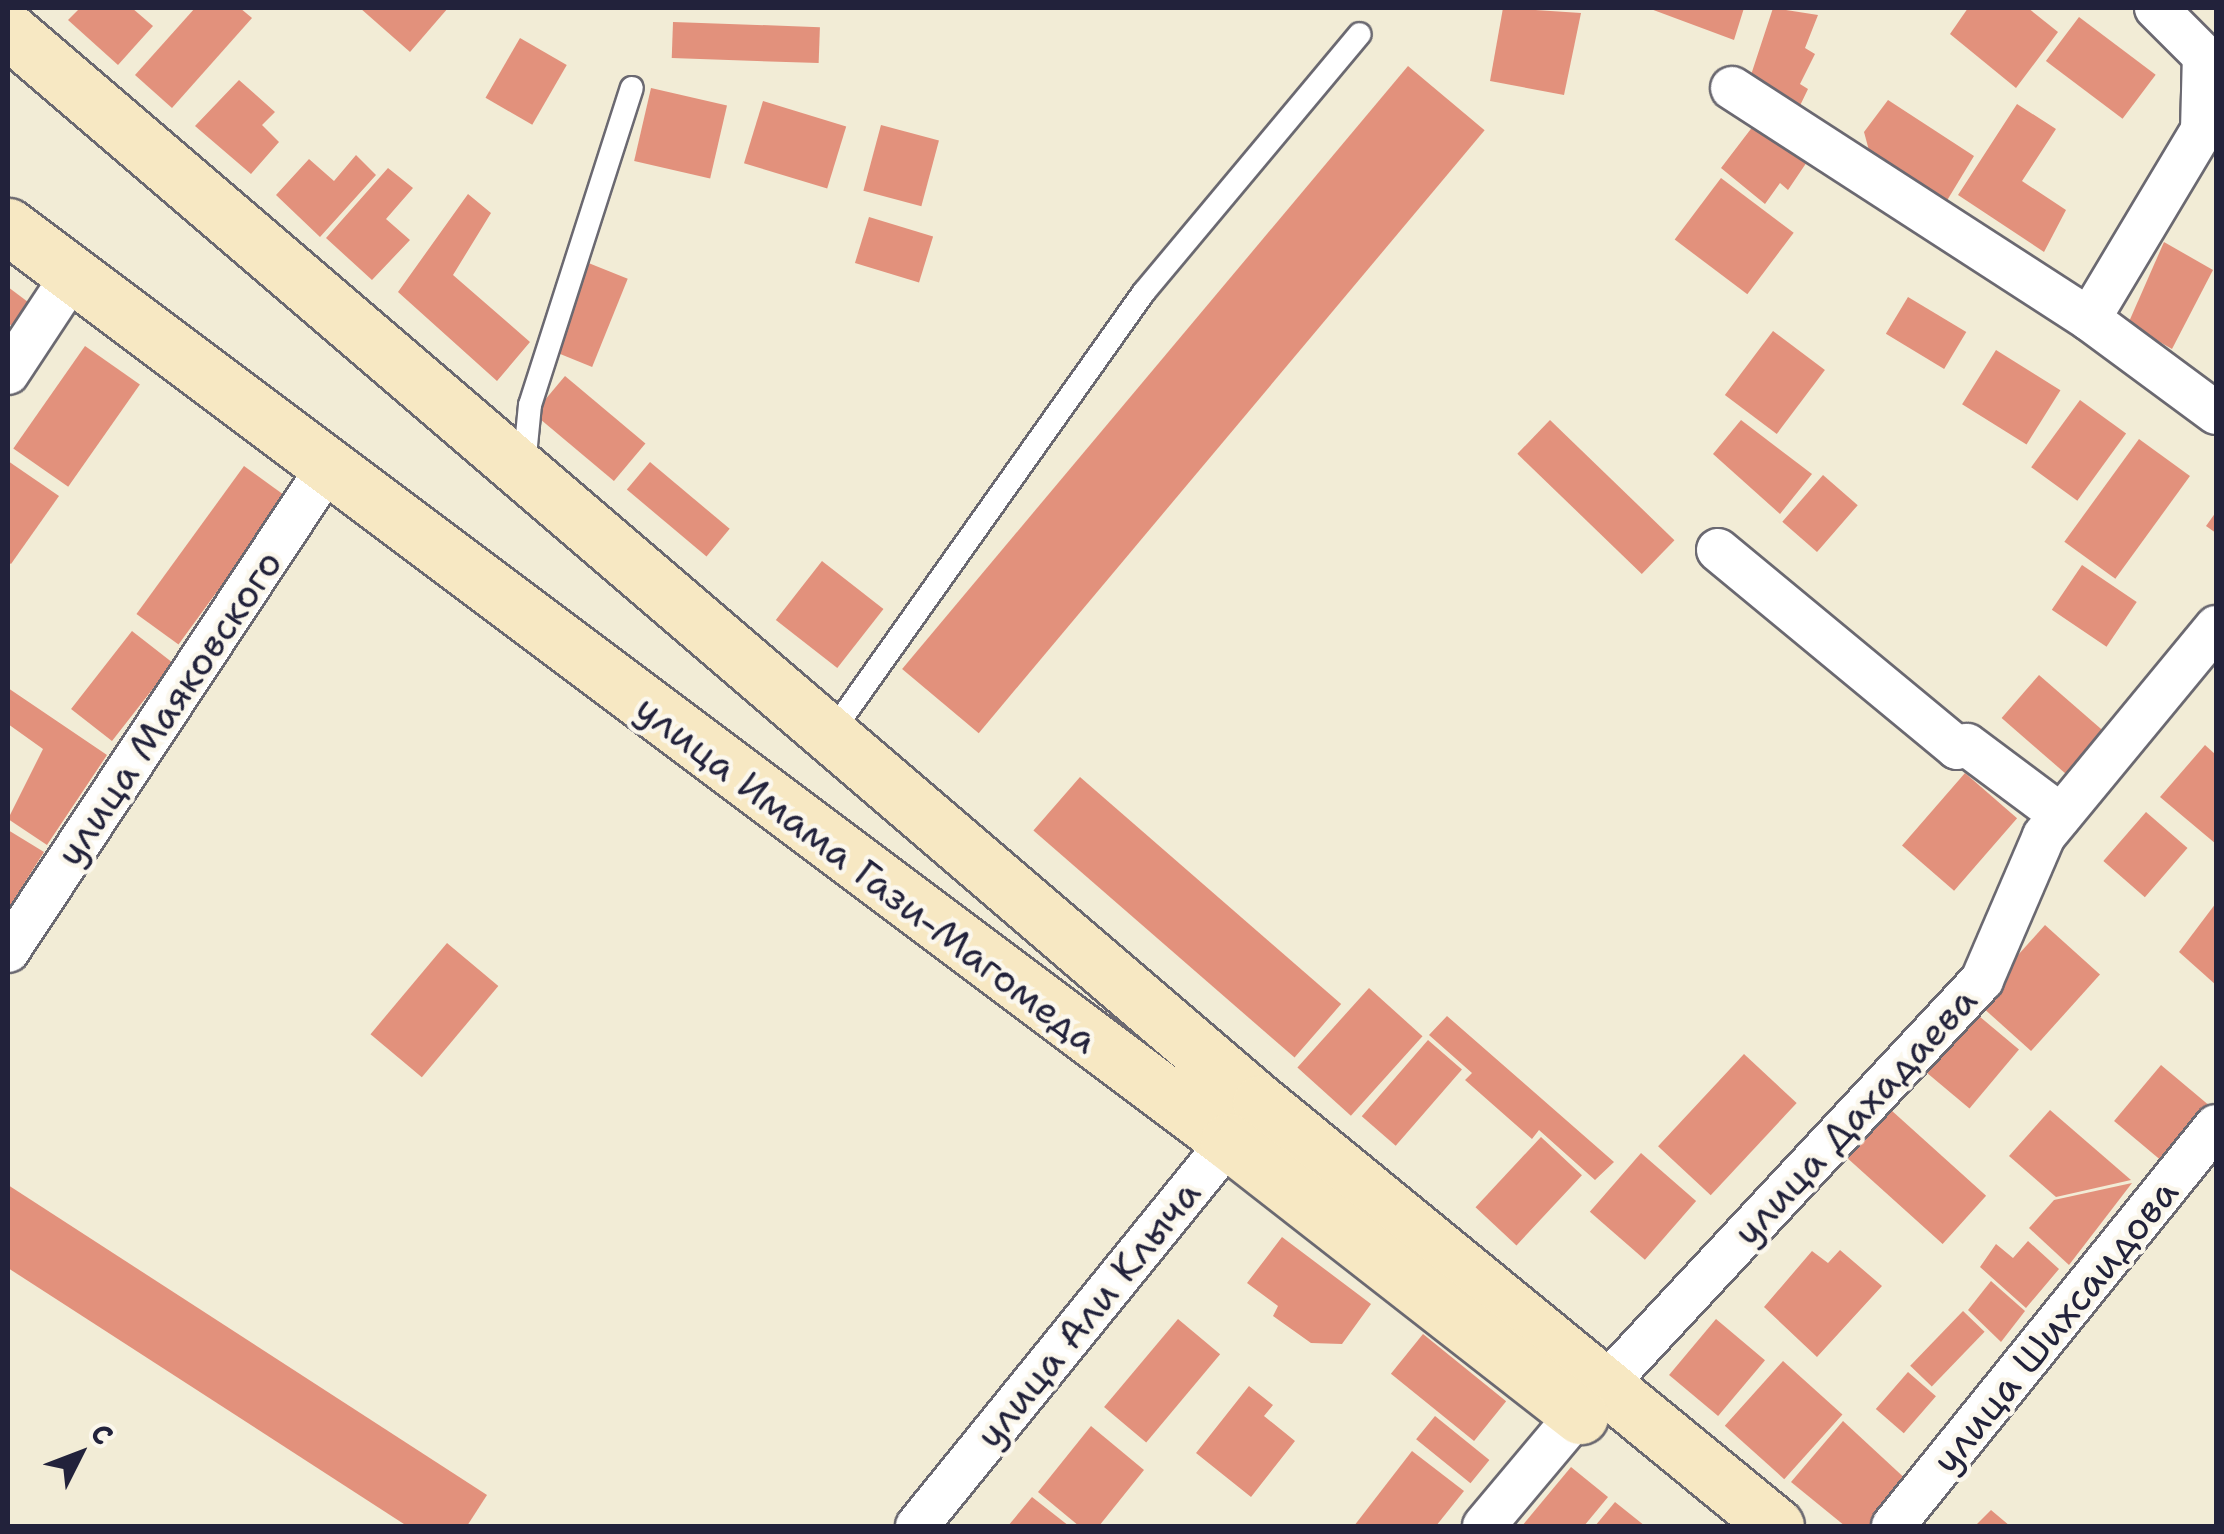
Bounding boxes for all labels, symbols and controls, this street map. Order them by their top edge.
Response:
street label: улица Маяковского [47,542,291,874]
street label: улица Имама Гази-Магомеда [627,685,1107,1063]
street label: улица Дахадаева [1724,978,1986,1254]
street label: улица Шихсаидова [1923,1170,2187,1482]
street label: улица Али Клыча [966,1171,1210,1457]
north arrow [30,1404,130,1504]
text: С [82,1415,122,1453]

